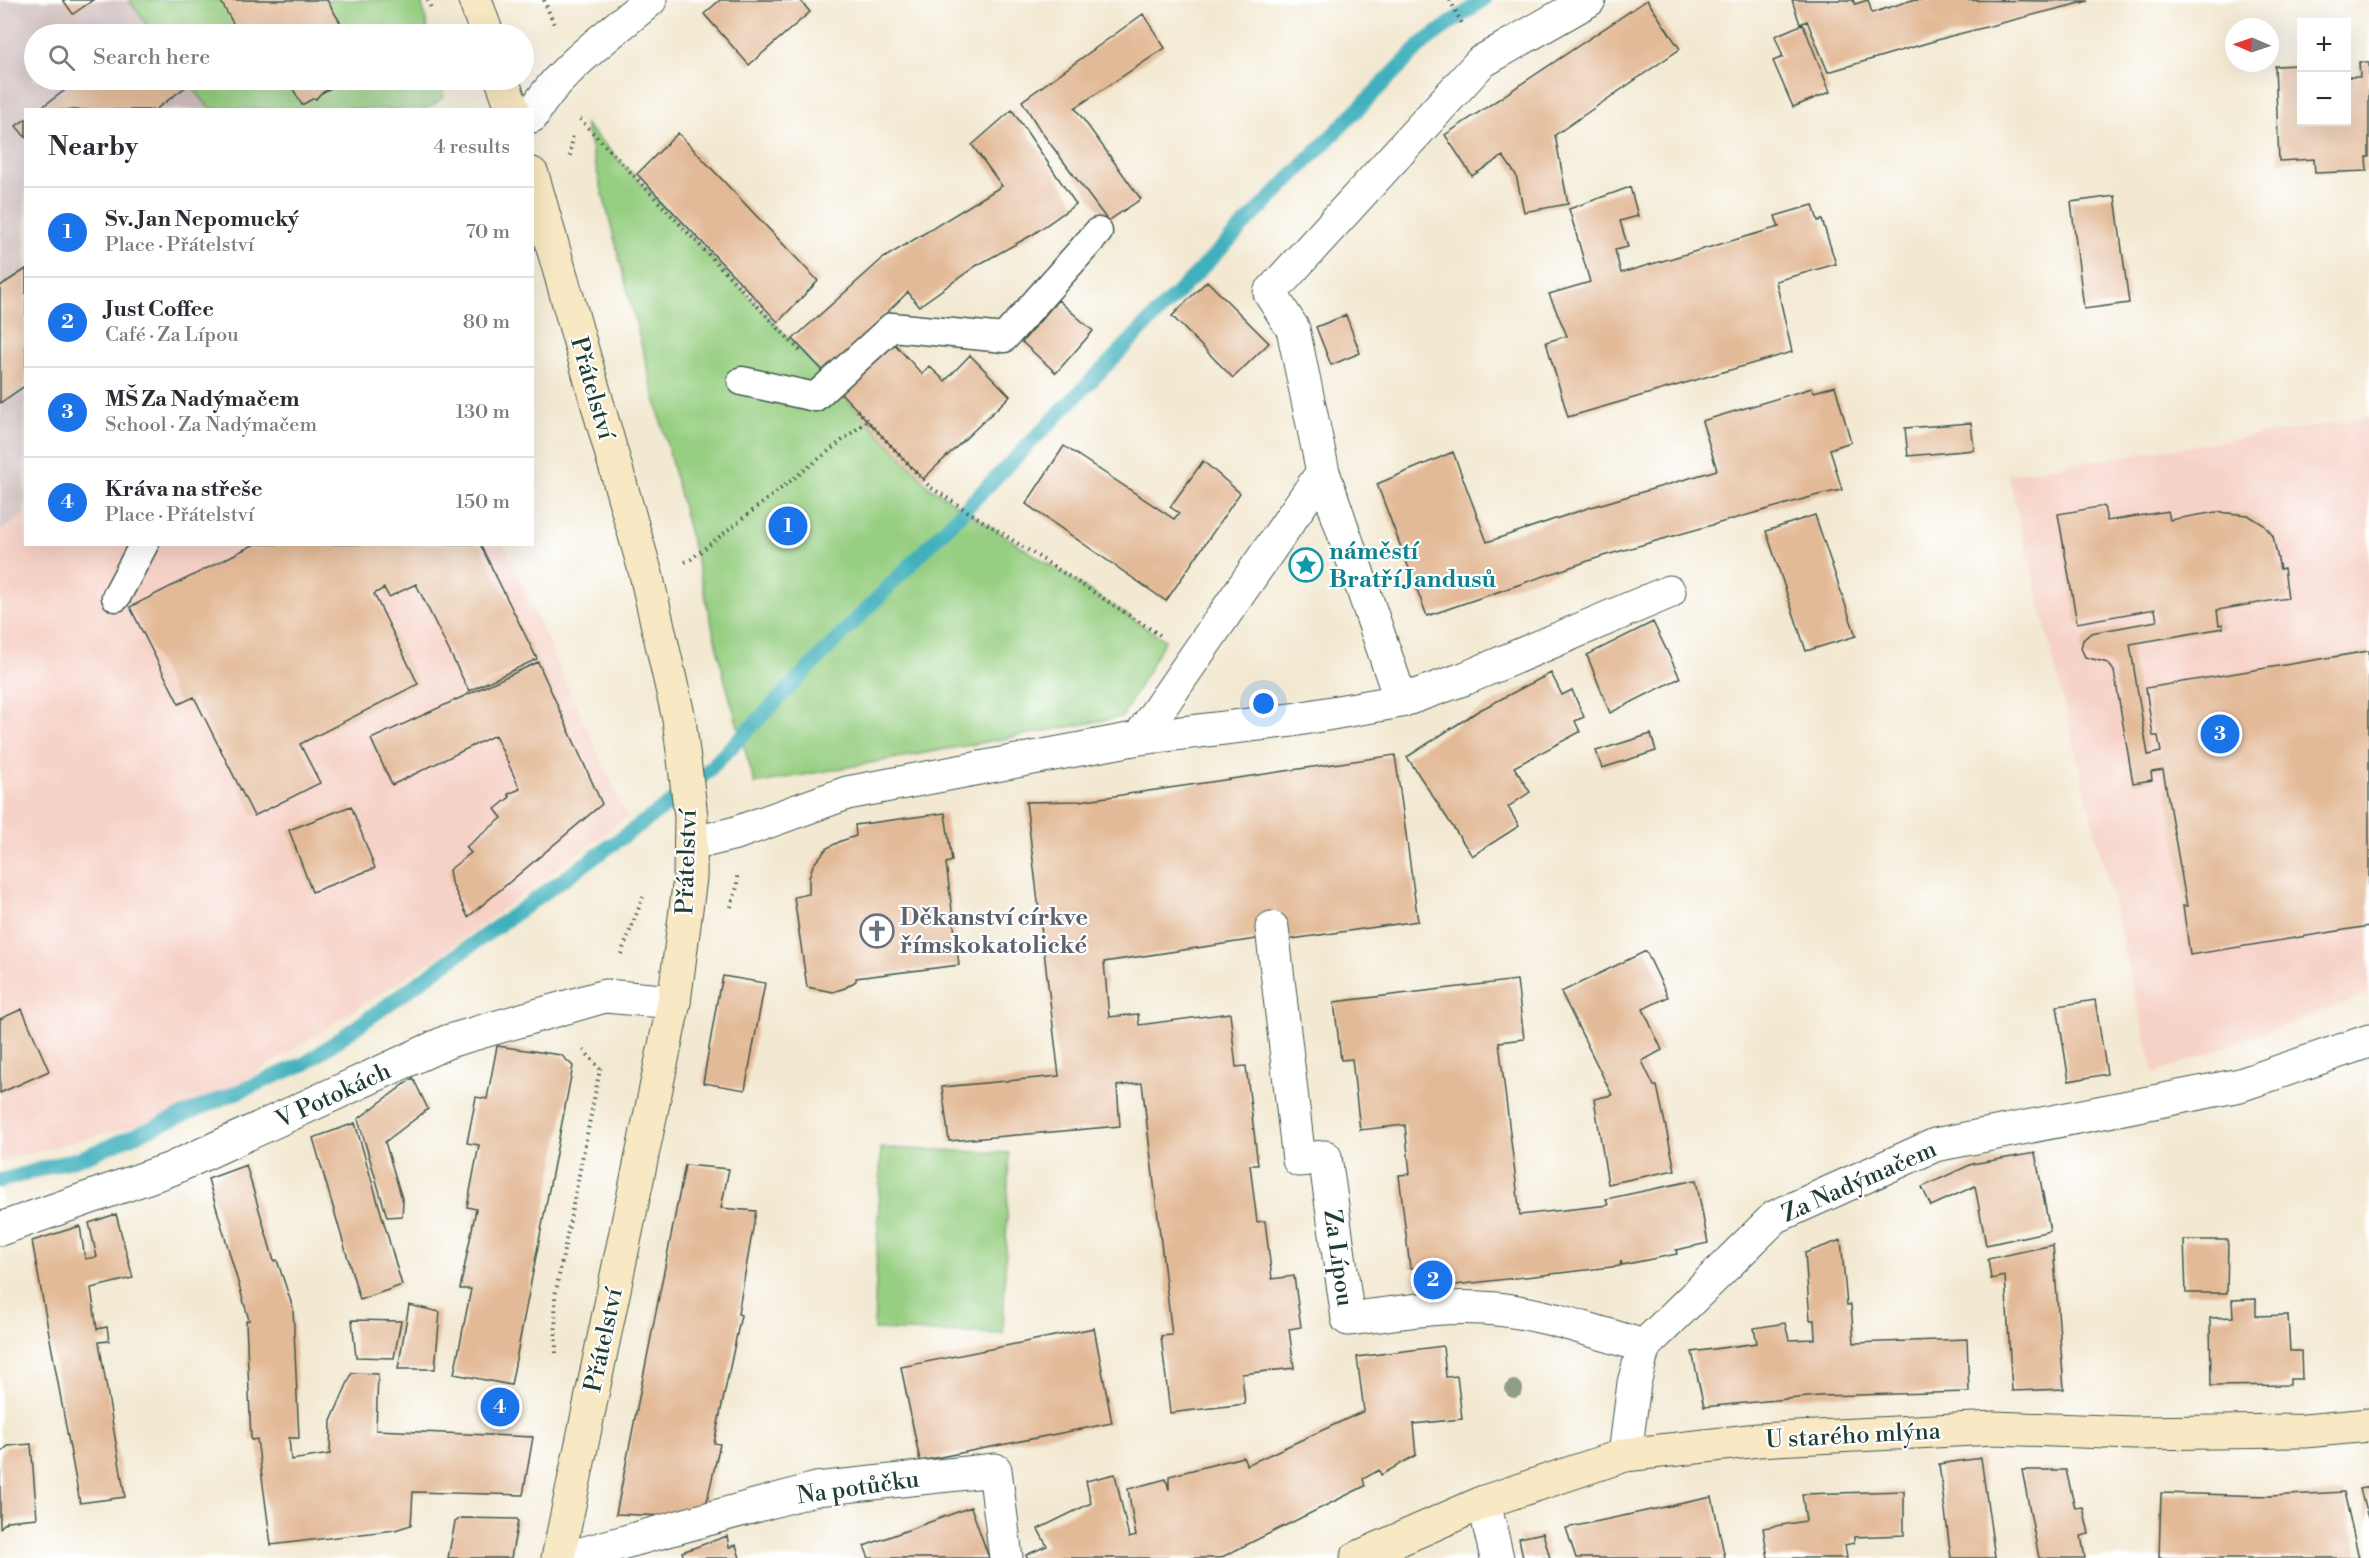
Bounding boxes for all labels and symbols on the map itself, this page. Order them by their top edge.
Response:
north arrow [2225,18,2279,72]
street label: Přátelství [563,333,621,444]
pin: 1 [768,504,808,548]
place label: náměstí Bratří Jandusů [1329,537,1497,595]
place icon: náměstí Bratří Jandusů [1288,547,1324,583]
your location [1249,689,1278,718]
pin: 3 [2200,712,2240,756]
street label: Přátelství [670,808,704,915]
place label: Děkanství církve římskokatolické [900,903,1088,961]
church icon: Děkanství církve římskokatolické [859,913,895,949]
street label: V Potokách [270,1056,396,1136]
street label: Za Nadýmačem [1777,1134,1941,1229]
street label: Za Lípou [1316,1208,1360,1309]
pin: 2 [1414,1258,1452,1302]
street label: Přátelství [578,1284,630,1395]
pin: 4 [480,1384,520,1430]
street label: U starého mlýna [1765,1416,1942,1456]
street label: Na potůčku [795,1465,921,1511]

